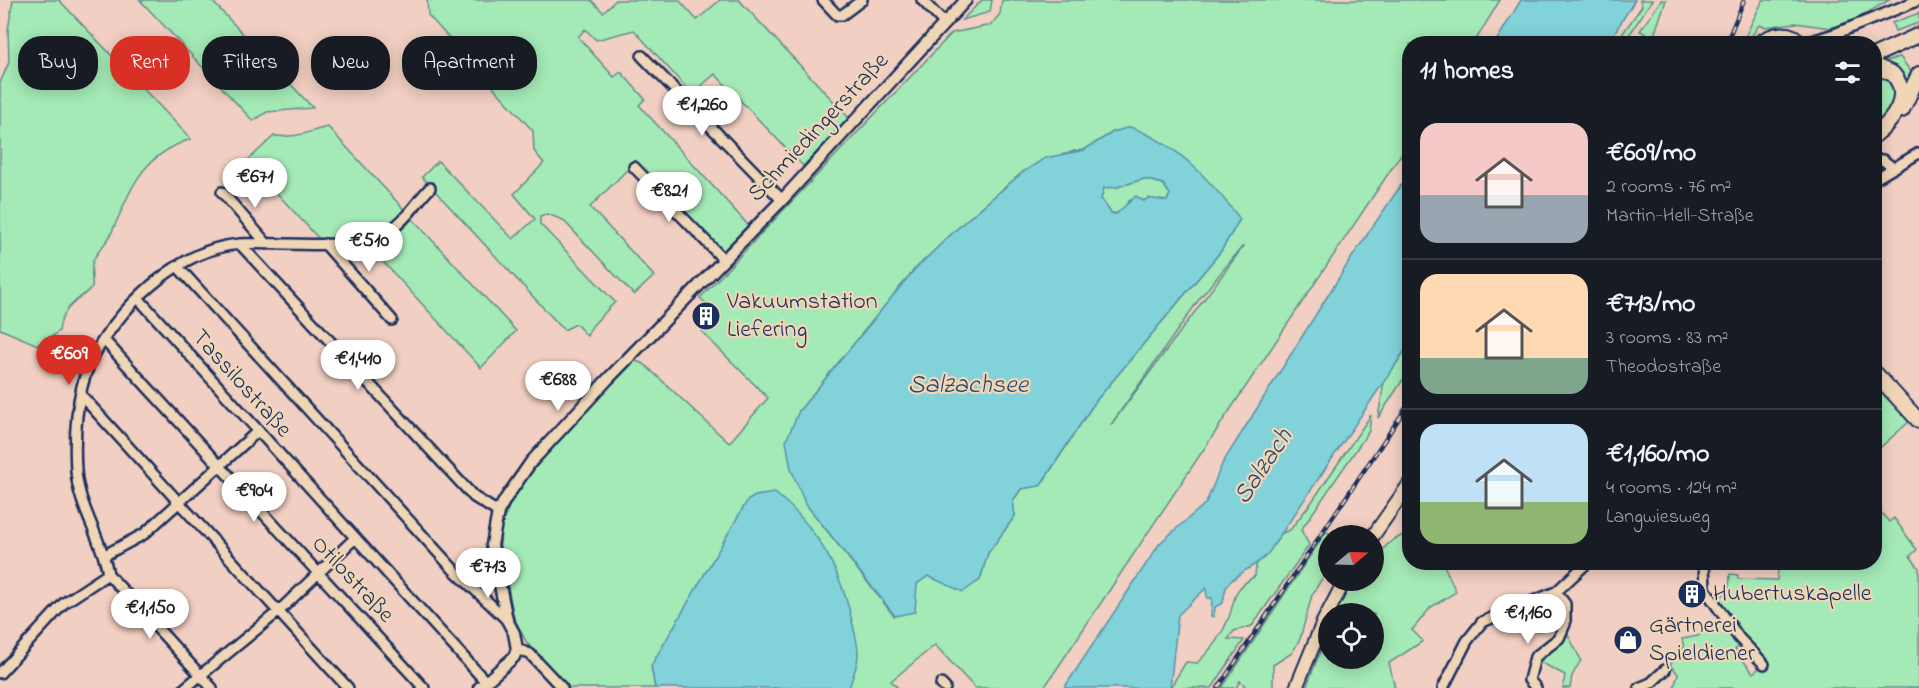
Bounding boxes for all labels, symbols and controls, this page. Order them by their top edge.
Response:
chip: Buy [18,36,98,90]
chip: Rent [110,36,190,90]
chip: Filters [202,36,299,90]
chip: New [311,36,390,90]
chip: Apartment [402,36,537,90]
street label: Schmiedingerstraße [740,45,898,211]
text: 11 homes [1420,53,1514,91]
icon: filters [1831,56,1864,89]
pin: €1,260 [653,86,751,137]
text: €1,260 [676,91,728,120]
text: €609/mo [1606,135,1696,173]
icon: home [1468,147,1540,219]
pin: €671 [219,158,291,209]
text: €671 [236,163,274,192]
pin: €821 [633,172,705,223]
text: 2 rooms · 76 m² [1606,173,1731,202]
text: €821 [650,177,688,206]
text: Martin-Hell-Straße [1606,202,1754,231]
pin: €510 [333,222,405,273]
text: €510 [349,227,389,256]
place label: Vakuumstation Liefering [726,285,878,348]
text: €713/mo [1606,286,1696,324]
icon: home [1468,298,1540,370]
building icon: Vakuumstation Liefering [690,300,722,332]
street label: Tassilostraße [183,322,300,446]
text: 3 rooms · 83 m² [1606,324,1728,353]
pin: €609 [33,335,105,386]
text: €609 [50,340,88,369]
pin: €1,410 [309,340,407,391]
text: €1,410 [335,345,381,374]
text: Theodostraße [1606,353,1721,382]
pin: €688 [522,361,594,412]
text: €688 [539,366,577,395]
water label: Salzachsee [908,367,1030,405]
water label: Salzach [1225,421,1304,512]
text: €1,160/mo [1606,436,1710,474]
icon: home [1468,448,1540,520]
pin: €904 [218,472,290,523]
text: 4 rooms · 124 m² [1606,474,1737,503]
text: €904 [236,477,272,506]
text: Langwiesweg [1606,503,1710,532]
north arrow [1318,525,1384,591]
map controls [1318,525,1384,669]
street label: Otilostraße [302,528,402,632]
pin: €713 [452,548,524,599]
text: €713 [470,553,506,582]
place label: Hubertuskapelle [1713,577,1872,612]
building icon: Hubertuskapelle [1676,578,1708,610]
pin: €1,150 [101,589,199,640]
text: €1,150 [125,594,175,623]
pin: €1,160 [1479,594,1577,645]
text: €1,160 [1504,599,1552,628]
button: locate [1318,603,1384,669]
place label: Gärtnerei Spieldiener [1649,609,1756,672]
shop icon: Gärtnerei Spieldiener [1612,624,1644,656]

